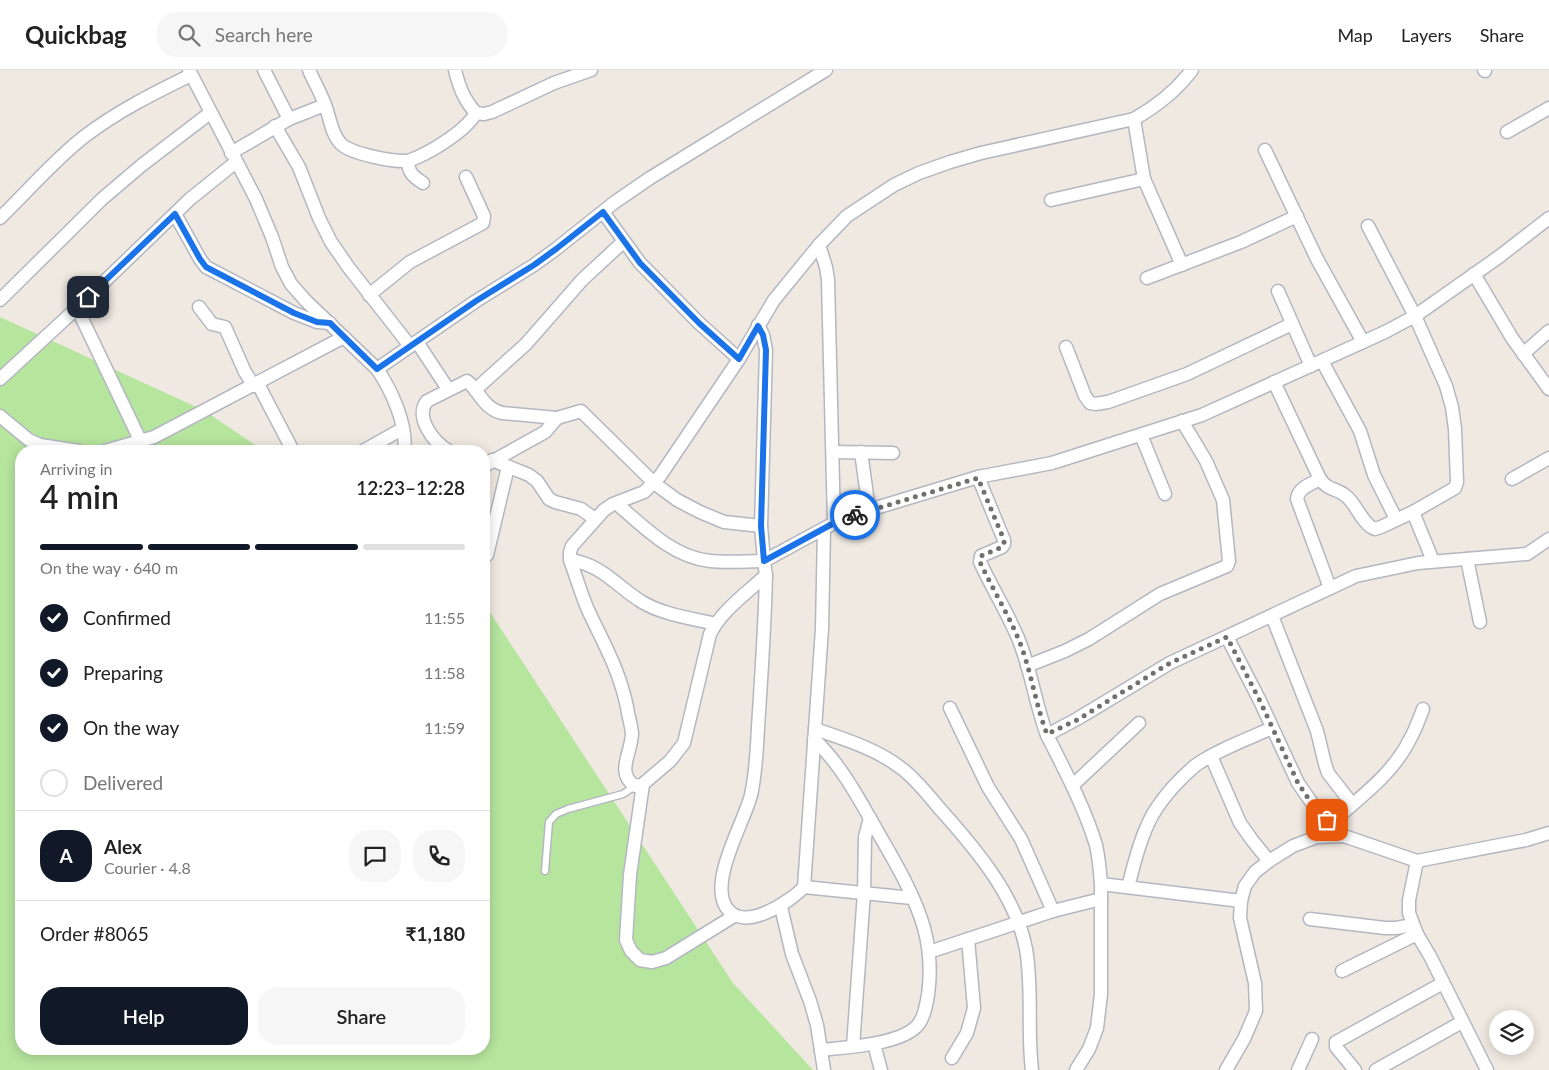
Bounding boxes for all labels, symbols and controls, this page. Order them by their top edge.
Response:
search box [157,12,507,57]
text: Quickbag [25,20,127,49]
icon: search [175,21,203,49]
text: Search here [215,23,313,46]
text: Map [1337,24,1373,46]
text: Layers [1401,24,1452,46]
text: Share [1480,24,1524,46]
pin [67,276,109,318]
icon: home [74,283,102,311]
text: Arriving in [40,459,113,478]
text: 12:23–12:28 [356,476,465,499]
text: 4 min [40,477,119,516]
courier [830,490,880,540]
icon: bike [841,501,869,529]
text: On the way · 640 m [40,558,178,577]
icon: check [40,604,68,632]
text: Confirmed [83,606,171,629]
text: 11:55 [424,608,465,627]
icon: check [40,659,68,687]
text: Preparing [83,661,163,684]
text: 11:58 [424,663,465,682]
icon: check [40,714,68,742]
text: On the way [83,716,179,739]
text: 11:59 [424,718,465,737]
text: Delivered [83,771,163,794]
pin [1306,799,1348,841]
icon: bag [1313,806,1341,834]
button: chat [349,830,401,882]
button: phone [413,830,465,882]
text: Alex [104,835,142,858]
text: A [59,844,73,867]
text: Courier · 4.8 [104,858,191,877]
text: Order #8065 [40,922,149,945]
text: ₹1,180 [405,922,465,945]
button: Help [40,987,248,1045]
button: Share [258,987,465,1045]
map controls [1489,1010,1534,1055]
button: layers [1489,1010,1534,1055]

